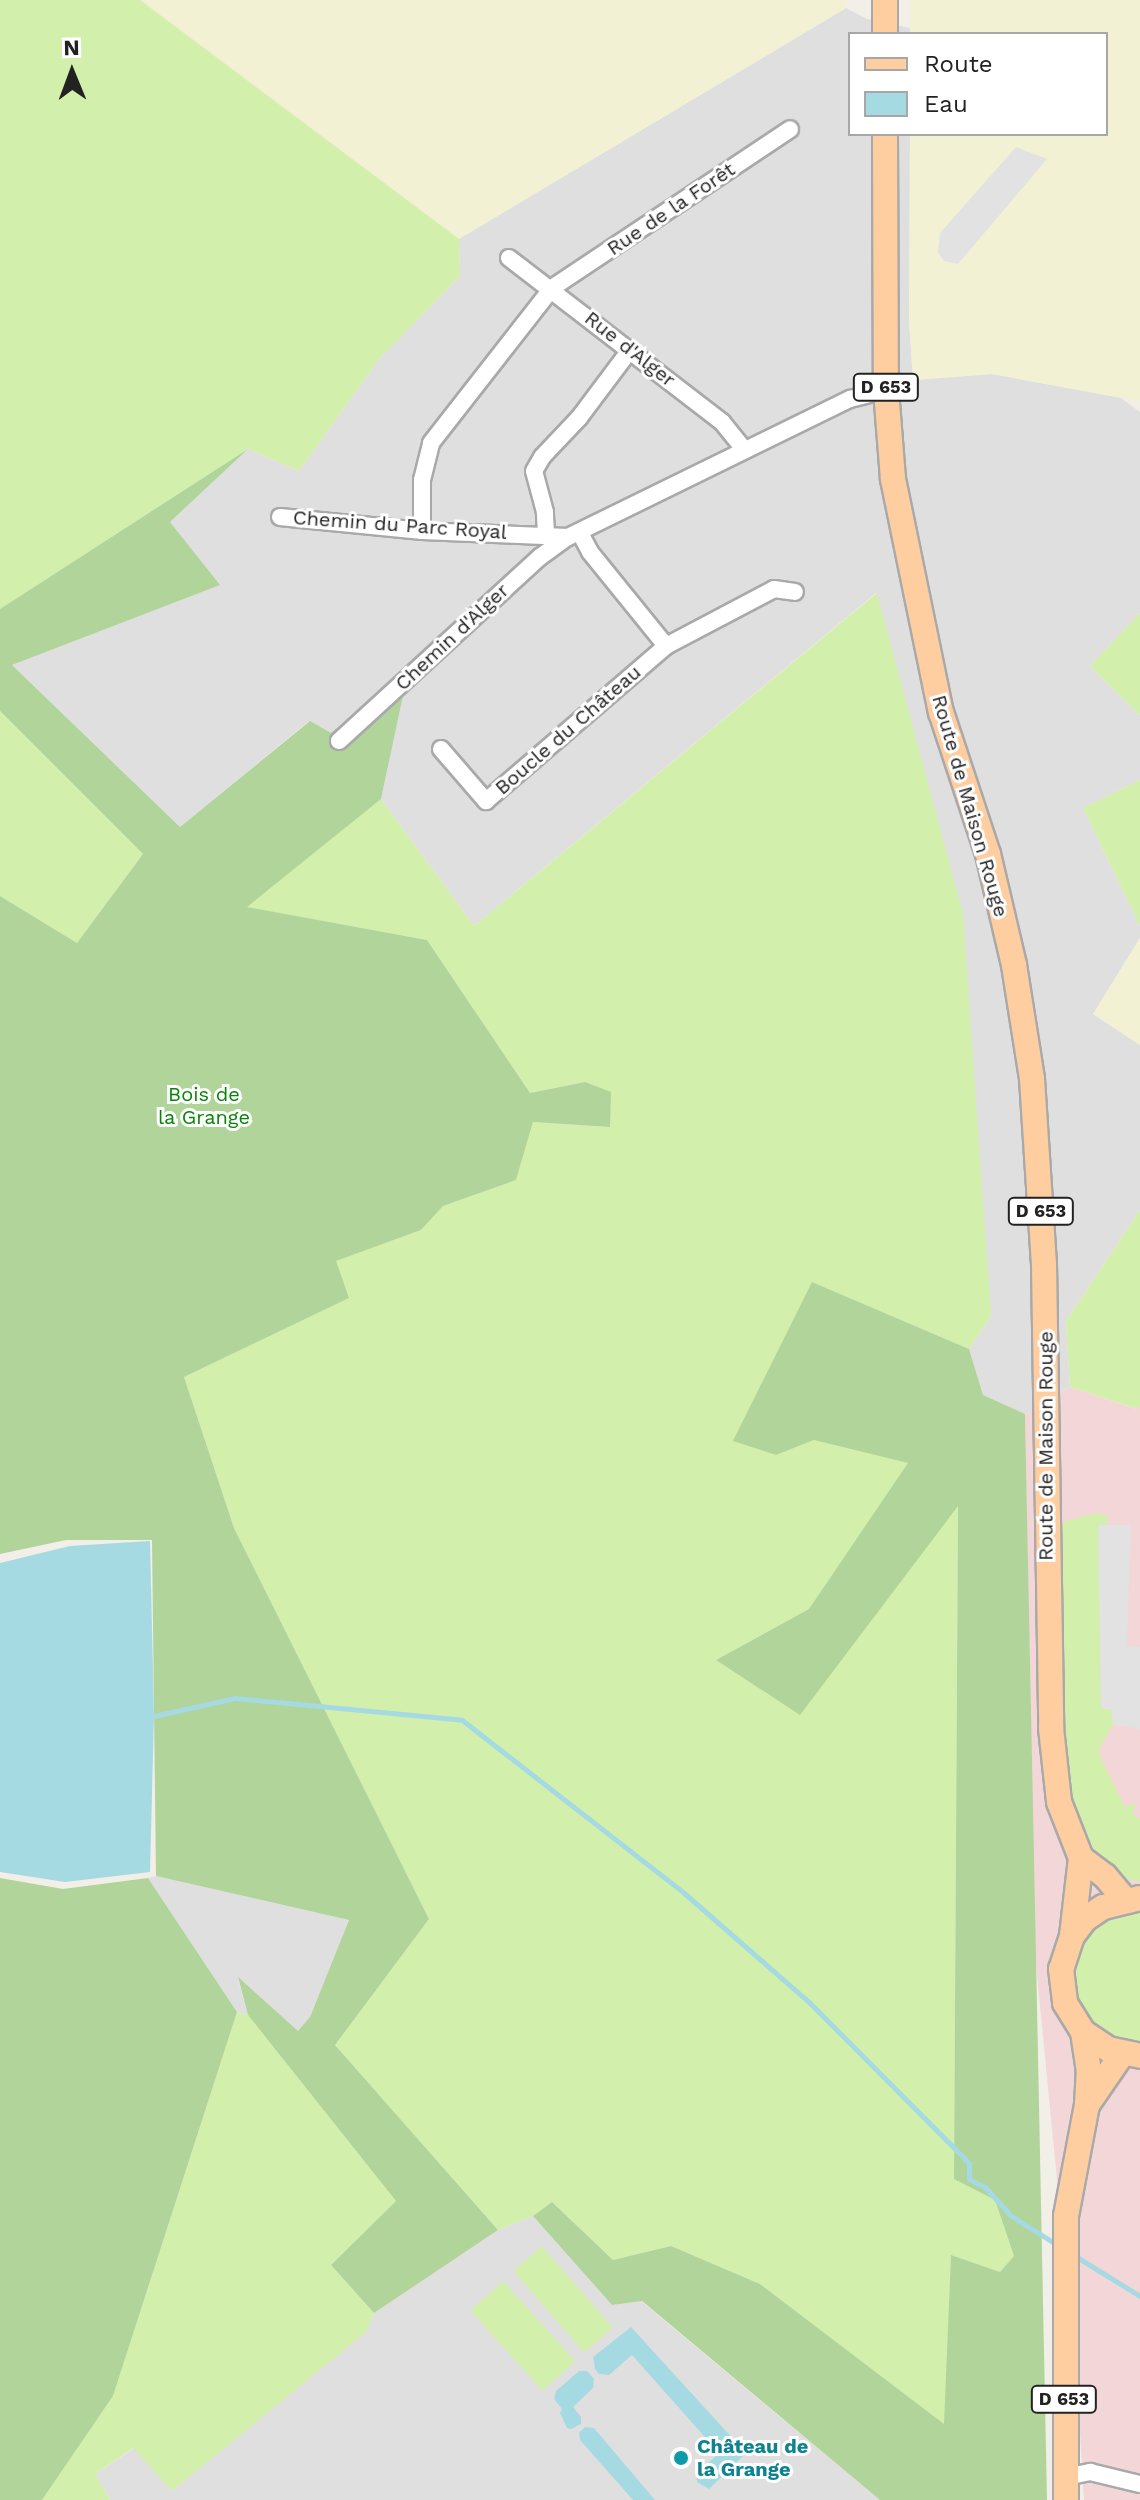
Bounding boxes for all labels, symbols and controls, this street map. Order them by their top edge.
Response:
north arrow [32,32,112,112]
legend [848,32,1108,136]
text: N [63,35,80,60]
text: Route [924,50,993,78]
text: Eau [924,90,968,118]
street label: Rue de la Forêt [602,157,740,261]
street label: Rue d'Alger [580,306,680,392]
road number: D 653 [852,373,920,401]
street label: Chemin du Parc Royal [292,506,508,544]
street label: Chemin d'Alger [390,578,514,696]
street label: Boucle du Château [490,660,646,800]
street label: Route de Maison Rouge [927,692,1013,920]
park label: Bois de la Grange [158,1082,250,1129]
road number: D 653 [1007,1197,1075,1225]
street label: Route de Maison Rouge [1034,1331,1058,1561]
road number: D 653 [1030,2385,1098,2413]
place label: Château de la Grange [697,2434,808,2481]
marker: Château de la Grange [672,2449,690,2467]

